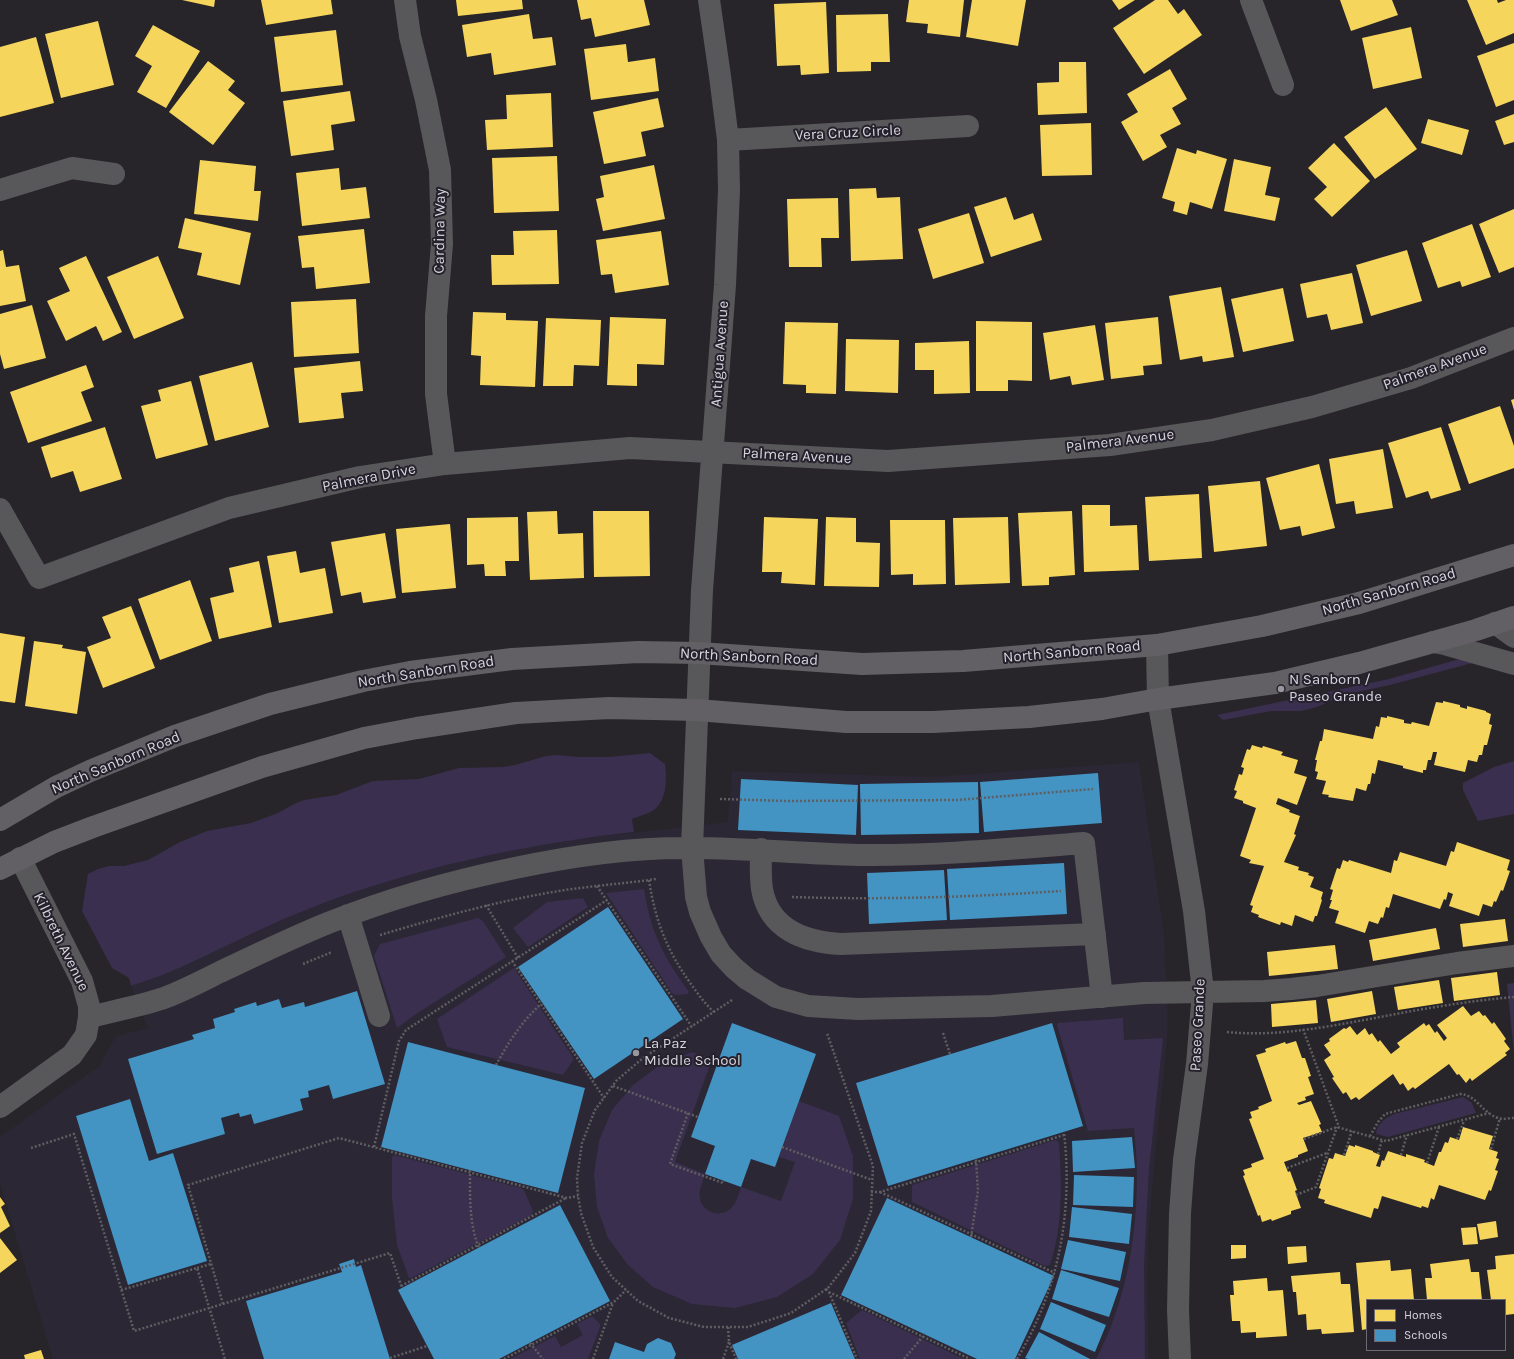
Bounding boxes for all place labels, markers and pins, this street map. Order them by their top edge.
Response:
place label: N Sanborn / Paseo Grande [1289,671,1382,706]
marker: N Sanborn / Paseo Grande [1276,684,1286,694]
place label: La Paz Middle School [644,1035,741,1070]
marker: La Paz Middle School [631,1048,641,1058]

